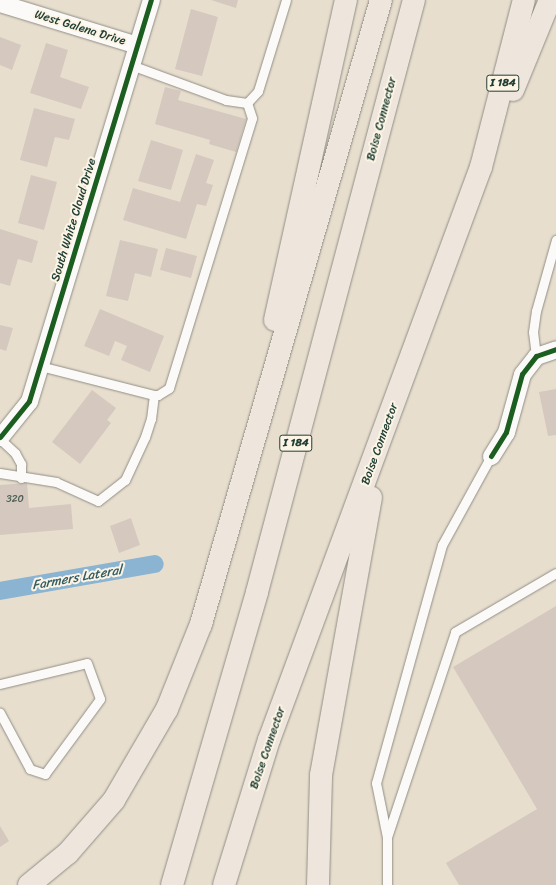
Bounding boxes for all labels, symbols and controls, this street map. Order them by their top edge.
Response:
street label: West Galena Drive [32,7,128,49]
road number: I 184 [486,74,520,92]
street label: Boise Connector [364,76,400,162]
street label: South White Cloud Drive [48,157,100,283]
street label: Boise Connector [358,401,402,487]
road number: I 184 [279,434,313,452]
house number: 320 [6,494,24,506]
water label: Farmers Lateral [31,562,123,594]
street label: Boise Connector [247,705,289,791]

